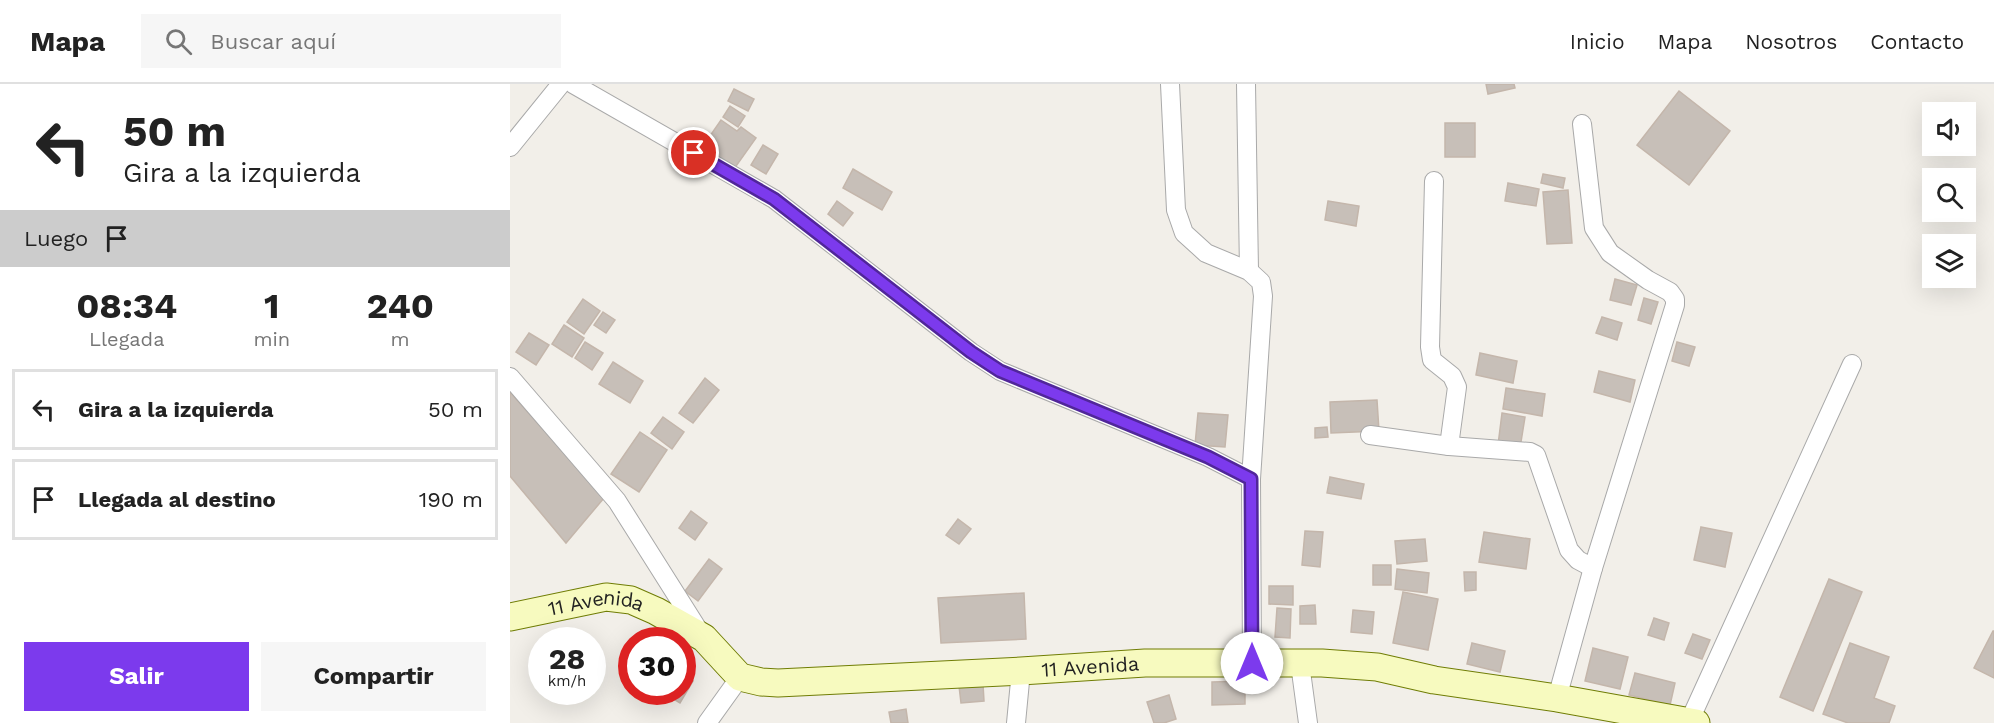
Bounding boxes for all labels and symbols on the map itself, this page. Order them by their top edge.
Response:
pin [668,127,719,178]
street label: 11 Avenida [546,585,648,621]
speed limit sign: 30 [618,627,696,705]
position arrow [1220,631,1284,695]
street label: 11 Avenida [1041,651,1140,682]

